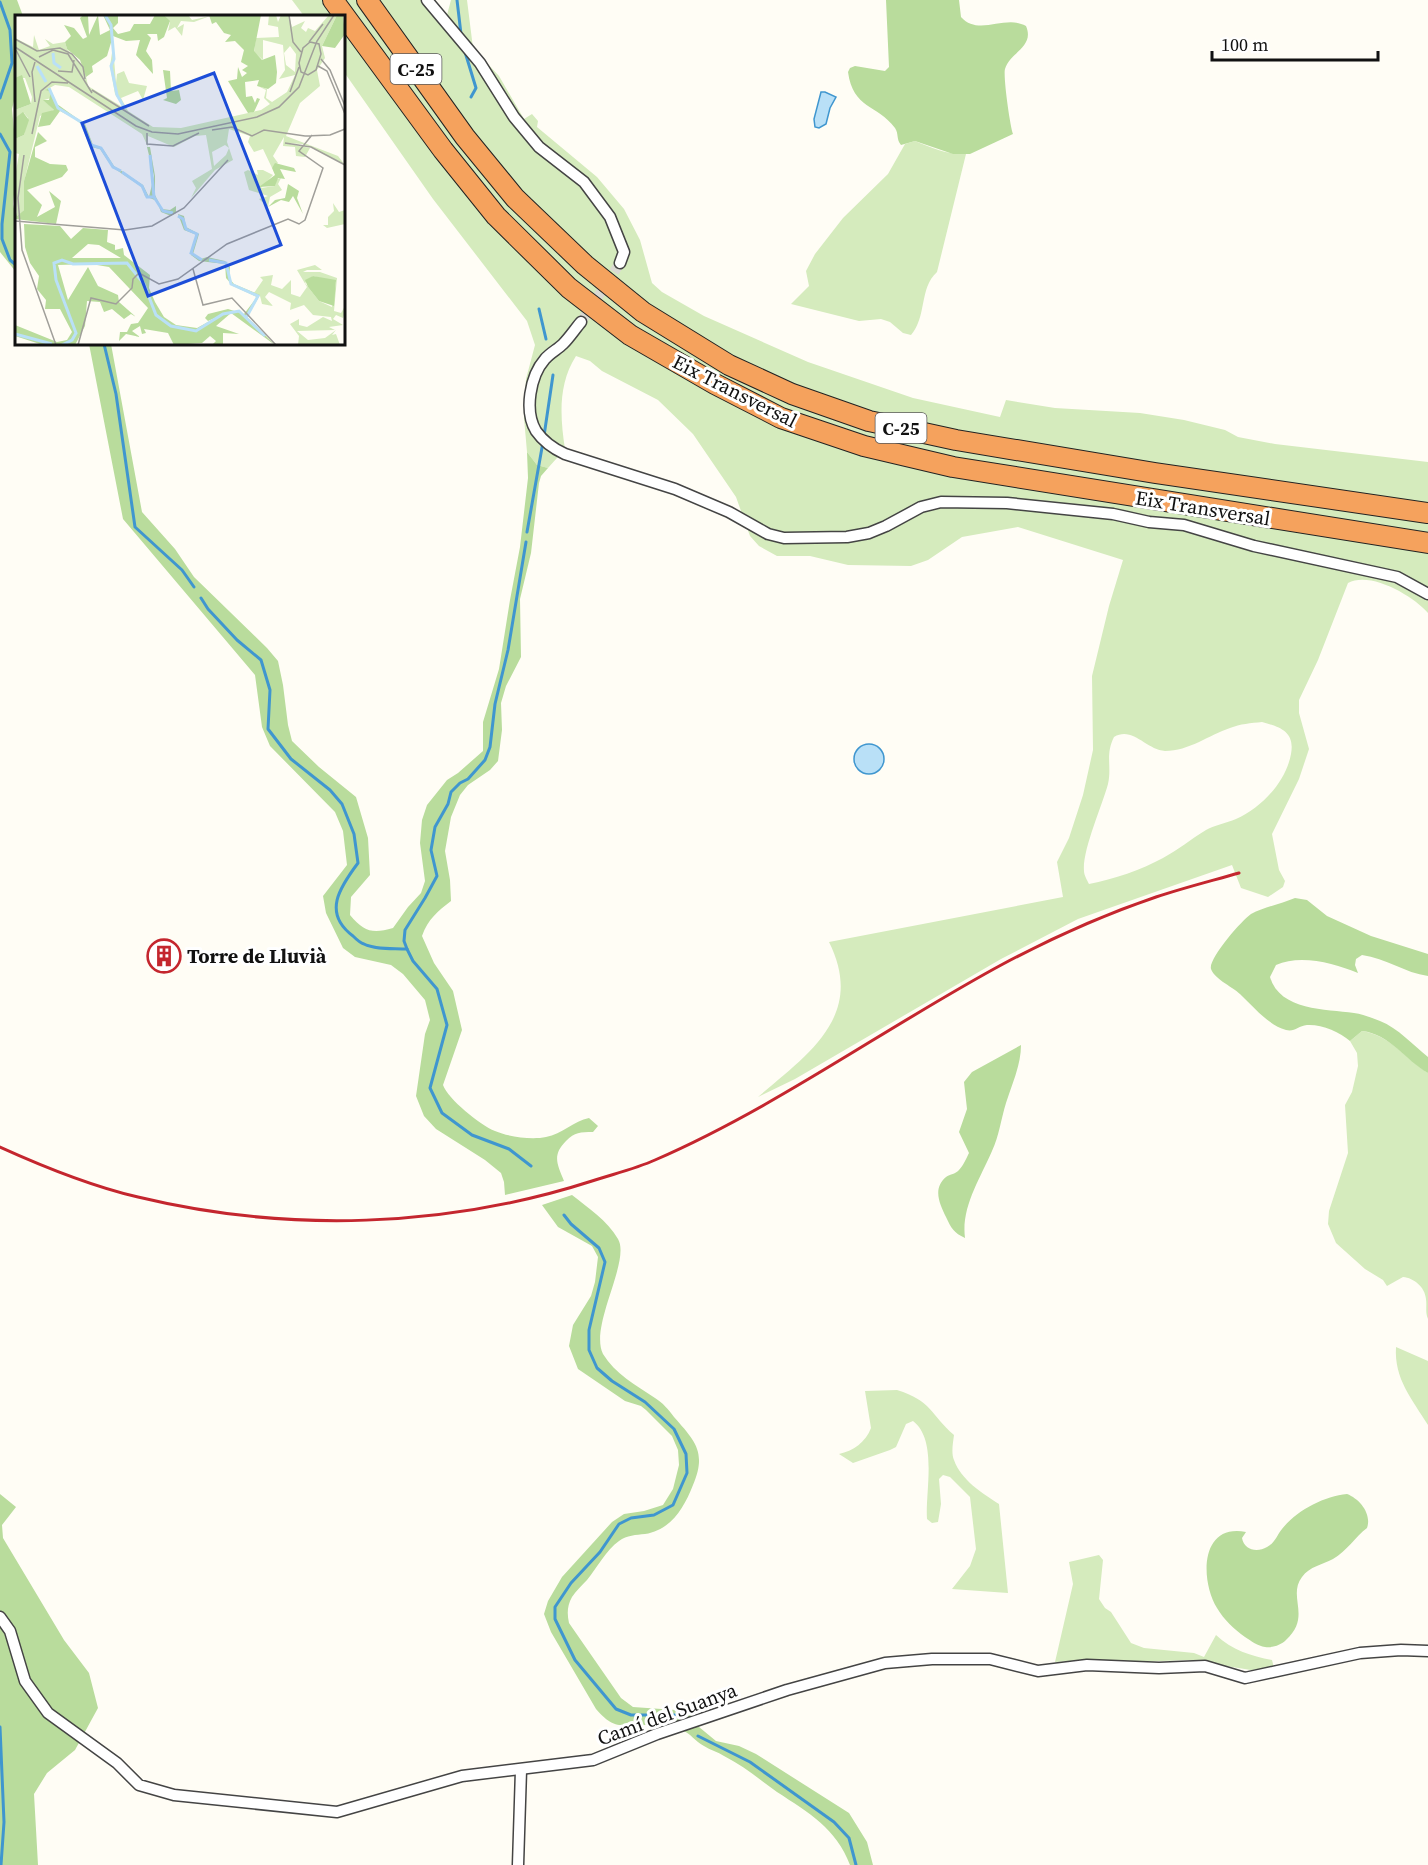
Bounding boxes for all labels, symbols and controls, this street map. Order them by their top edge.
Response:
inset map [15,15,345,345]
scale bar [1212,24,1378,62]
text: 100 m [1221,32,1268,57]
road number: C-25 [390,54,442,84]
street label: Eix Transversal [668,348,802,434]
road number: C-25 [876,413,926,443]
street label: Eix Transversal [1133,484,1273,533]
building icon: Torre de Lluvià [146,938,182,974]
place label: Torre de Lluvià [187,942,327,970]
street label: Camí del Suanya [593,1675,741,1752]

